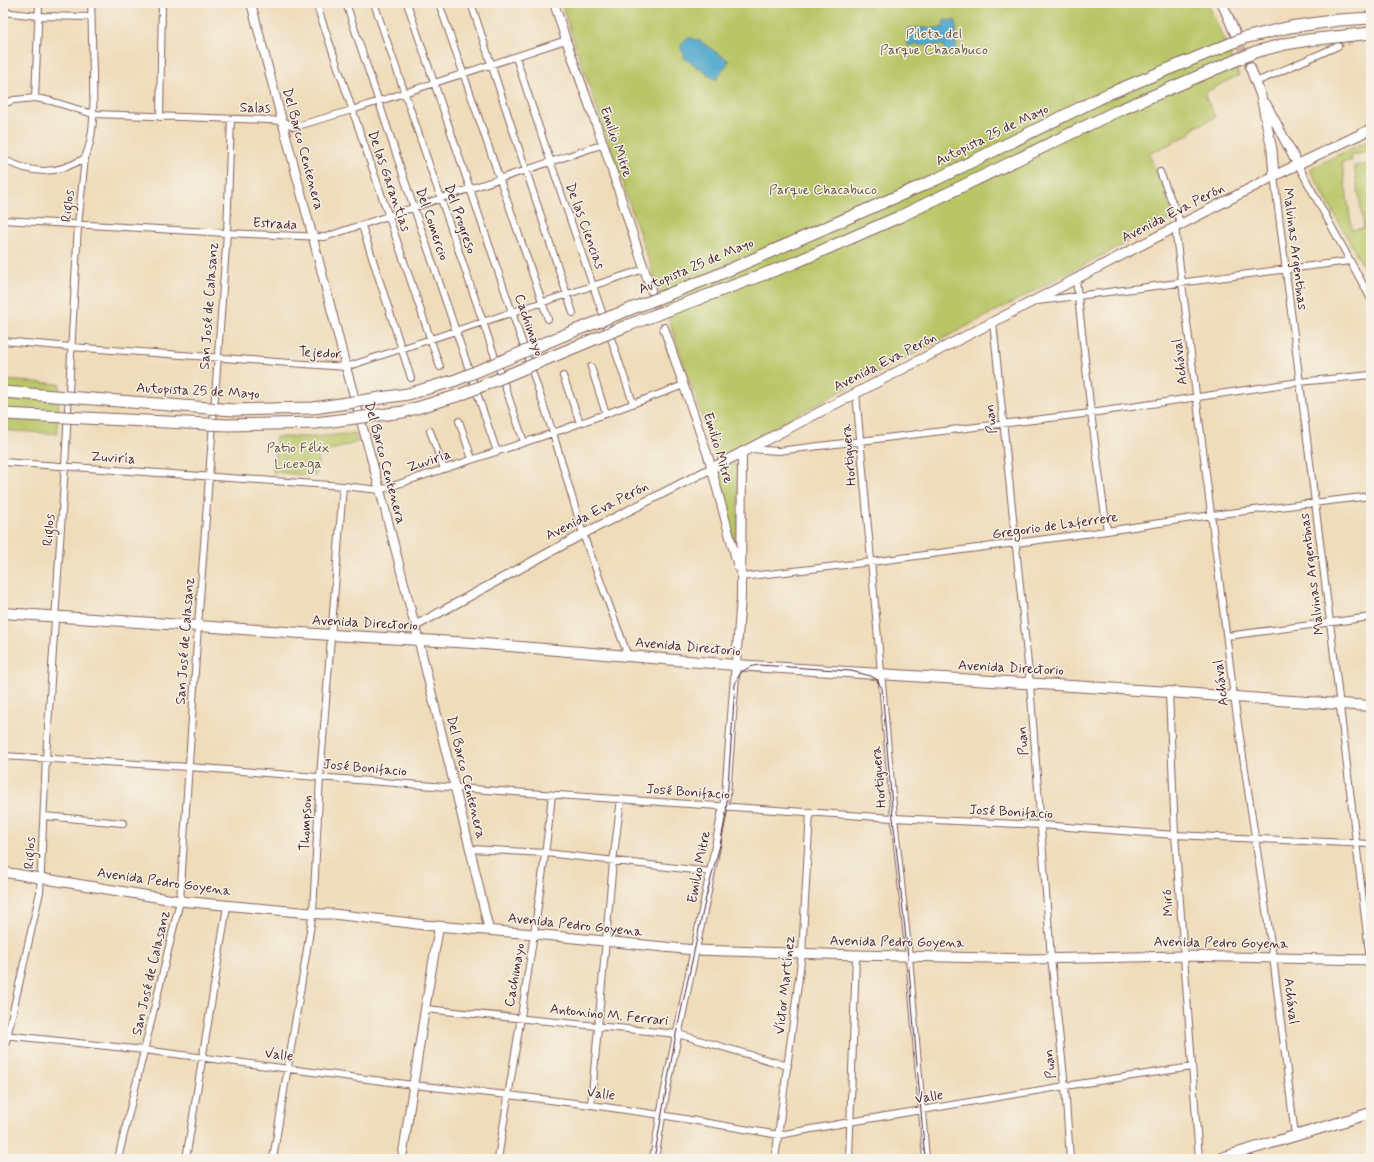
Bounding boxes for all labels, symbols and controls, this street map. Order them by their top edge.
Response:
park label: Pileta del Parque Chacabuco [880,25,988,59]
street label: Del Barco Centenera [278,86,328,212]
street label: Salas [239,98,271,118]
street label: Autopista 25 de Mayo [933,100,1051,170]
street label: Emilio Mitre [596,104,637,180]
street label: De las Garantías [363,128,415,234]
street label: Avenida Eva Perón [1118,179,1228,247]
street label: De las Ciencias [561,180,609,272]
park label: Parque Chacabuco [769,181,877,199]
street label: Del Progreso [440,182,480,256]
street label: Del Comercio [411,185,453,263]
street label: Malvinas Argentinas [1279,187,1311,311]
street label: Riglos [57,189,81,223]
street label: Estrada [252,214,298,234]
street label: Autopista 25 de Mayo [636,234,756,298]
street label: San José de Calasanz [196,242,222,370]
street label: Cachimayo [510,292,548,358]
street label: Avenida Eva Perón [830,328,940,396]
street label: Achával [1168,338,1192,386]
street label: Tejedor [298,343,342,363]
street label: Autopista 25 de Mayo [136,379,260,403]
street label: Del Barco Centenera [360,400,410,526]
street label: Puan [981,403,1001,435]
street label: Emilio Mitre [699,410,737,486]
street label: Hortiguera [837,423,861,487]
park label: Patio Félix Liceaga [266,439,330,474]
street label: Zuviría [405,445,453,477]
street label: Zuviría [90,447,136,469]
street label: Avenida Eva Perón [542,477,652,545]
street label: Gregorio de Laferrere [991,508,1120,545]
street label: Malvinas Argentinas [1296,512,1328,636]
street label: Riglos [39,513,61,547]
street label: San José de Calasanz [172,577,198,705]
street label: Avenida Directorio [312,611,418,635]
street label: Avenida Directorio [634,633,742,661]
street label: Avenida Directorio [958,656,1064,680]
street label: Achával [1209,659,1233,707]
street label: Del Barco Centenera [442,714,490,840]
street label: Puan [1013,726,1033,756]
street label: Hortiguera [867,745,891,809]
street label: José Bonifacio [322,755,408,781]
street label: José Bonifacio [645,780,731,804]
street label: Thompson [296,794,316,852]
street label: José Bonifacio [969,801,1054,823]
street label: Emilio Mitre [683,829,715,905]
street label: Riglos [20,836,42,870]
street label: Avenida Pedro Goyena [96,864,233,900]
street label: Miró [1158,889,1178,917]
street label: San José de Calasanz [128,909,174,1037]
street label: Avenida Pedro Goyena [507,909,644,941]
street label: Avenida Pedro Goyena [829,932,965,952]
street label: Avenida Pedro Goyena [1153,933,1289,953]
street label: Víctor Martínez [771,934,799,1035]
street label: Cachimayo [501,942,529,1008]
street label: Achával [1279,977,1303,1025]
street label: Antonino M. Ferrari [549,1000,669,1030]
street label: Valle [264,1044,294,1066]
street label: Puan [1040,1048,1060,1080]
street label: Valle [586,1083,616,1105]
street label: Valle [913,1086,945,1108]

